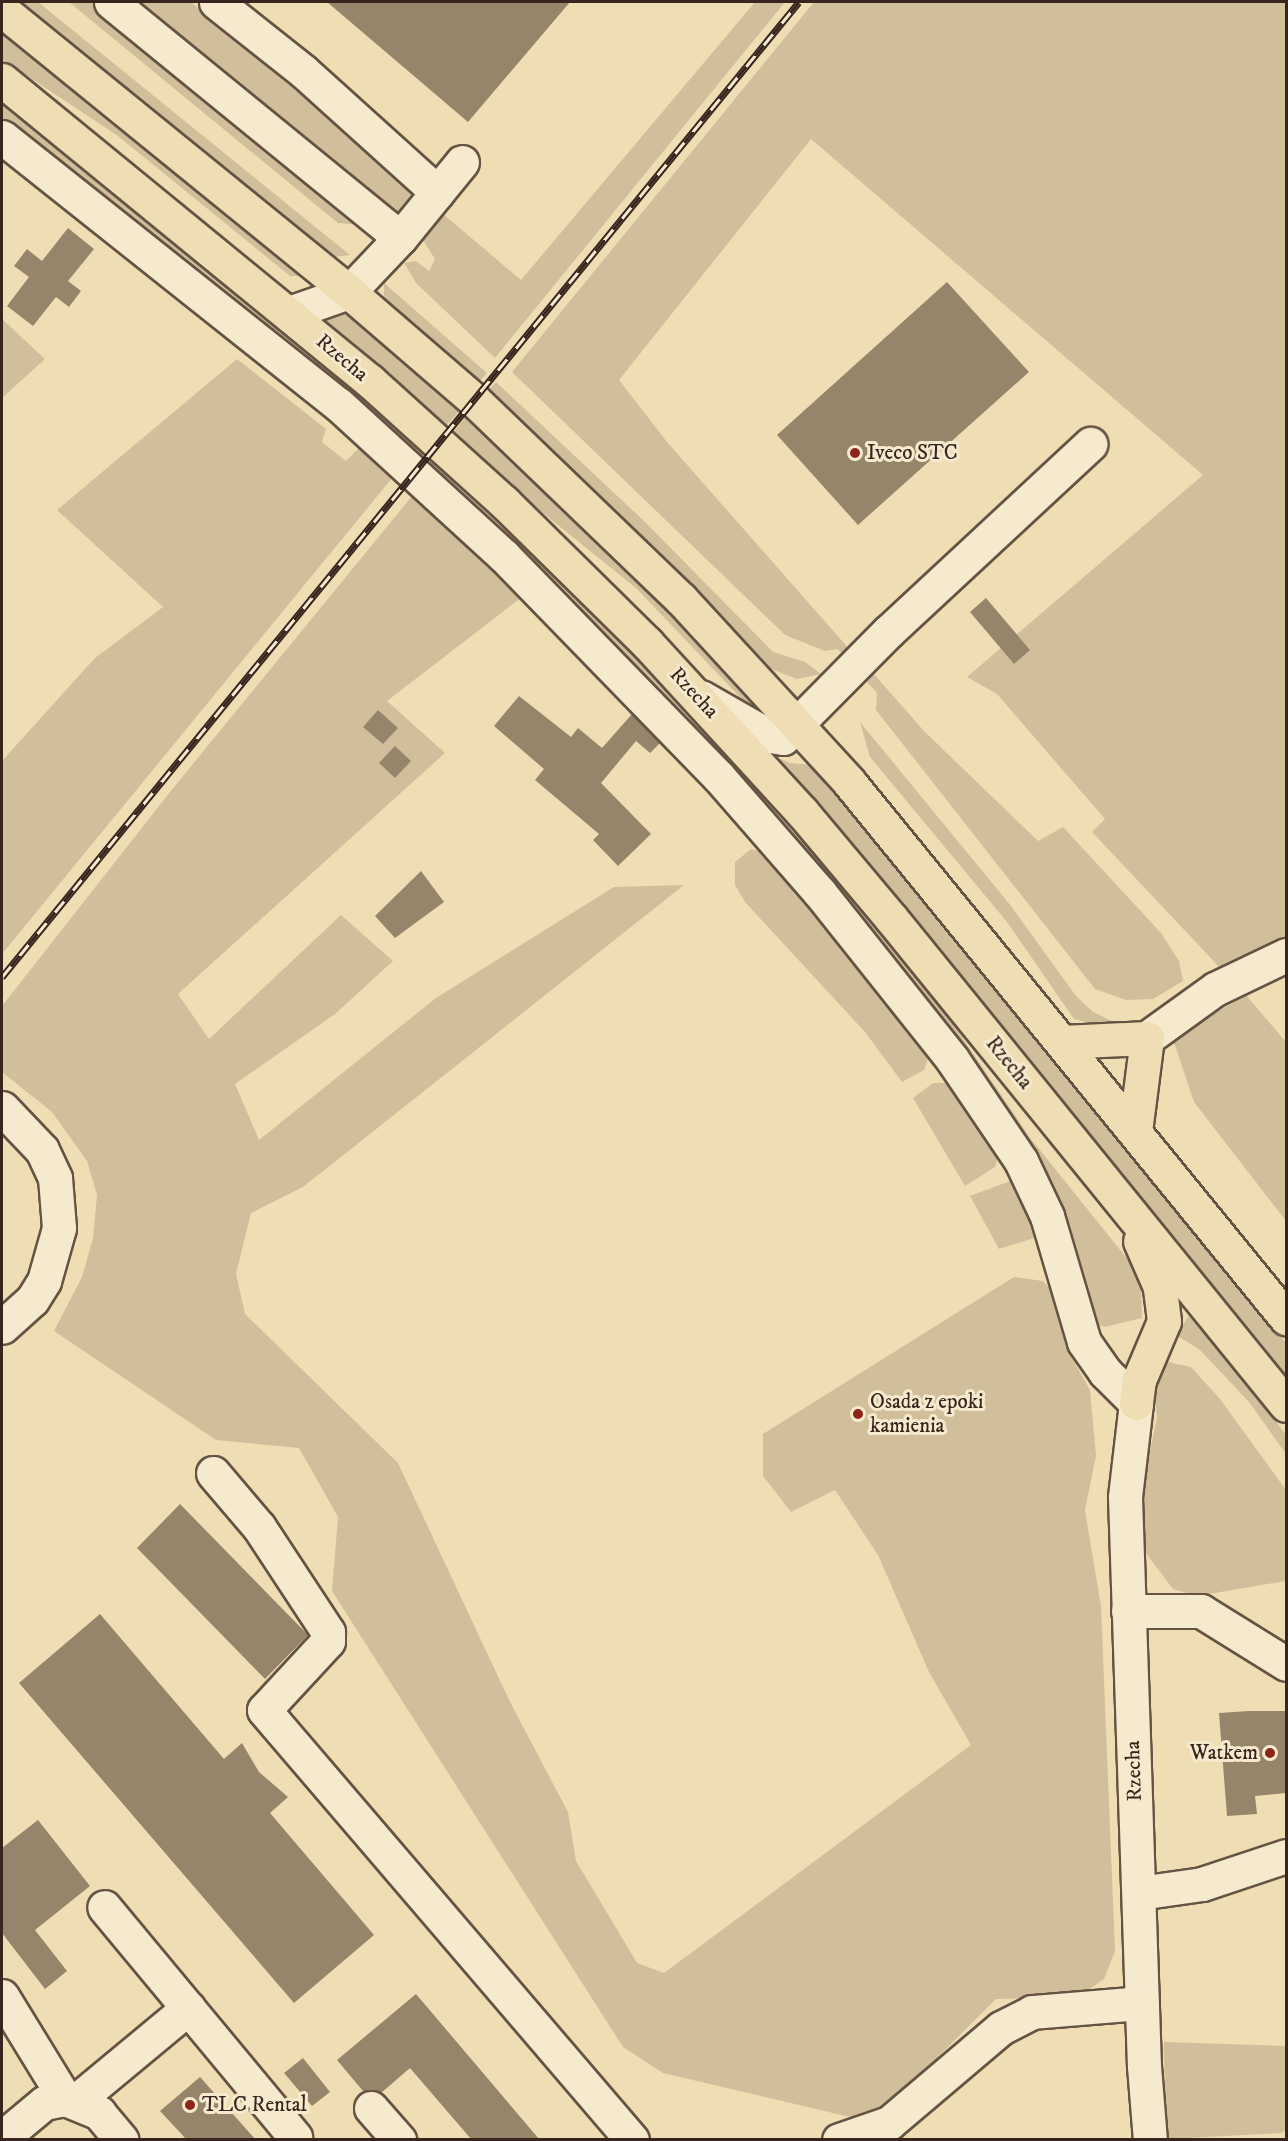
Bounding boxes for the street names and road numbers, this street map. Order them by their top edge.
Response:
street label: Rzecha [311,329,373,387]
street label: Rzecha [664,662,724,724]
street label: Rzecha [980,1031,1038,1095]
street label: Rzecha [1120,1740,1148,1802]

